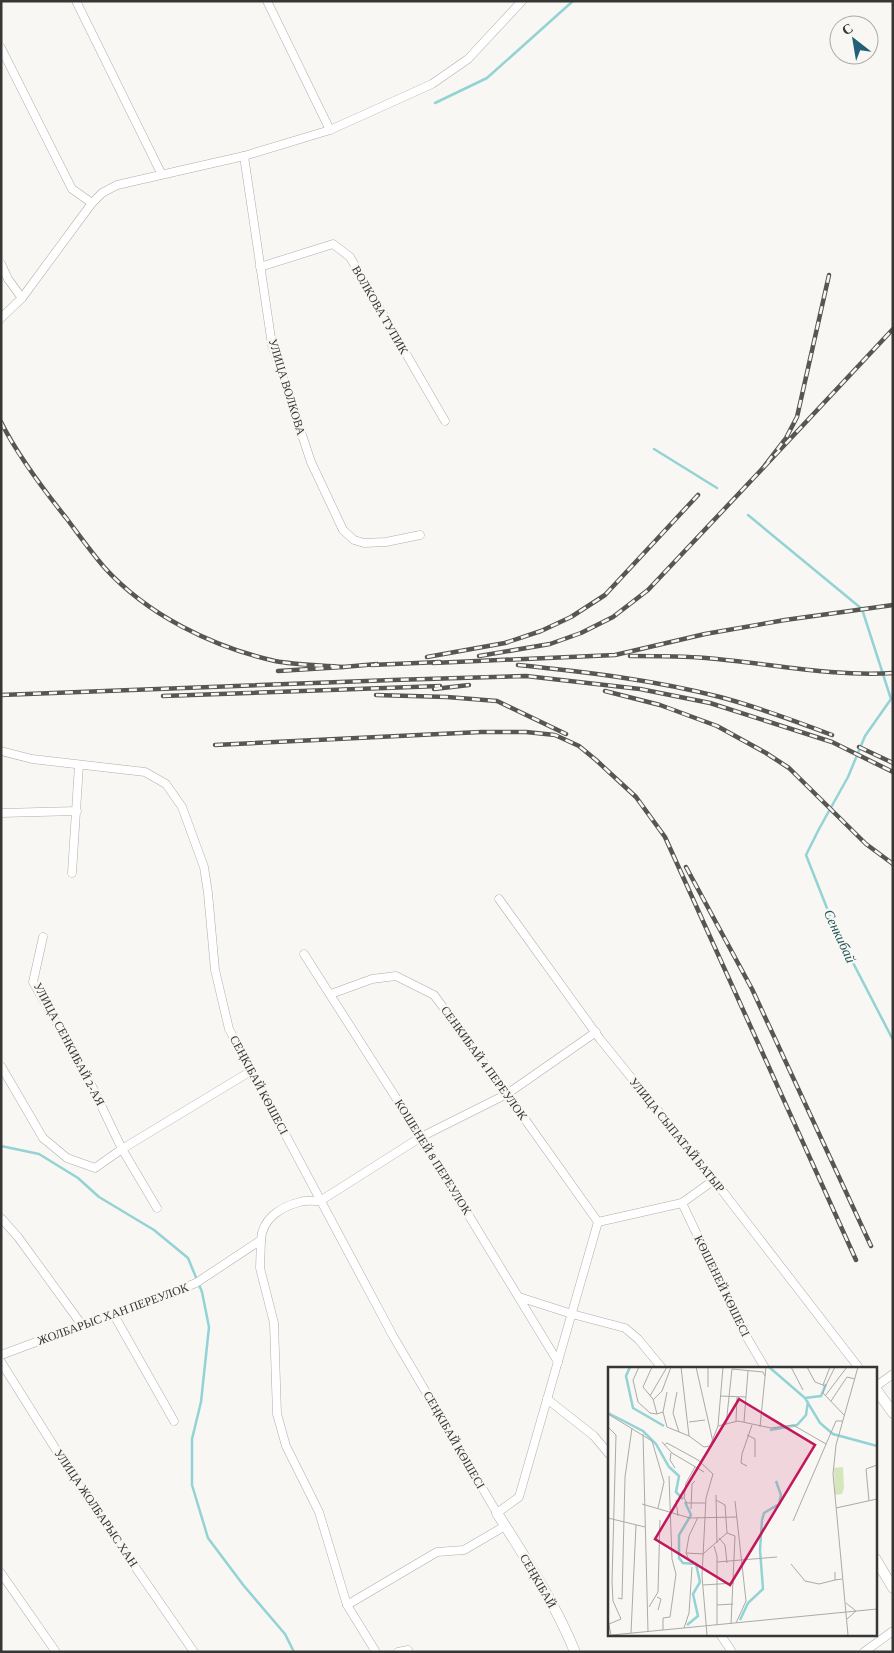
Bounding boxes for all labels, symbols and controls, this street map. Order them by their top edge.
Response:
north arrow [829,15,879,65]
text: С [839,19,856,38]
street label: ВОЛКОВА ТУПИК [349,263,412,358]
street label: УЛИЦА ВОЛКОВА [266,337,308,437]
water label: Сенкибай [821,907,859,965]
street label: УЛИЦА СЕНКИБАЙ 2-АЯ [31,980,107,1108]
street label: СЕНКИБАЙ 4 ПЕРЕУЛОК [438,1003,531,1123]
street label: СЕҢКІБАЙ КӨШЕСІ [227,1033,291,1137]
street label: УЛИЦА СЫПАТАЙ БАТЫР [626,1075,728,1195]
street label: КОШЕНЕЙ 8 ПЕРЕУЛОК [392,1097,475,1218]
street label: КӨШЕНЕЙ КӨШЕСІ [691,1233,753,1339]
street label: ЖОЛБАРЫС ХАН ПЕРЕУЛОК [36,1280,191,1348]
inset map [608,1367,876,1636]
street label: СЕҢКІБАЙ КӨШЕСІ [420,1389,488,1491]
street label: УЛИЦА ЖОЛБАРЫС ХАН [51,1446,141,1570]
street label: СЕҢКІБАЙ [517,1551,559,1611]

